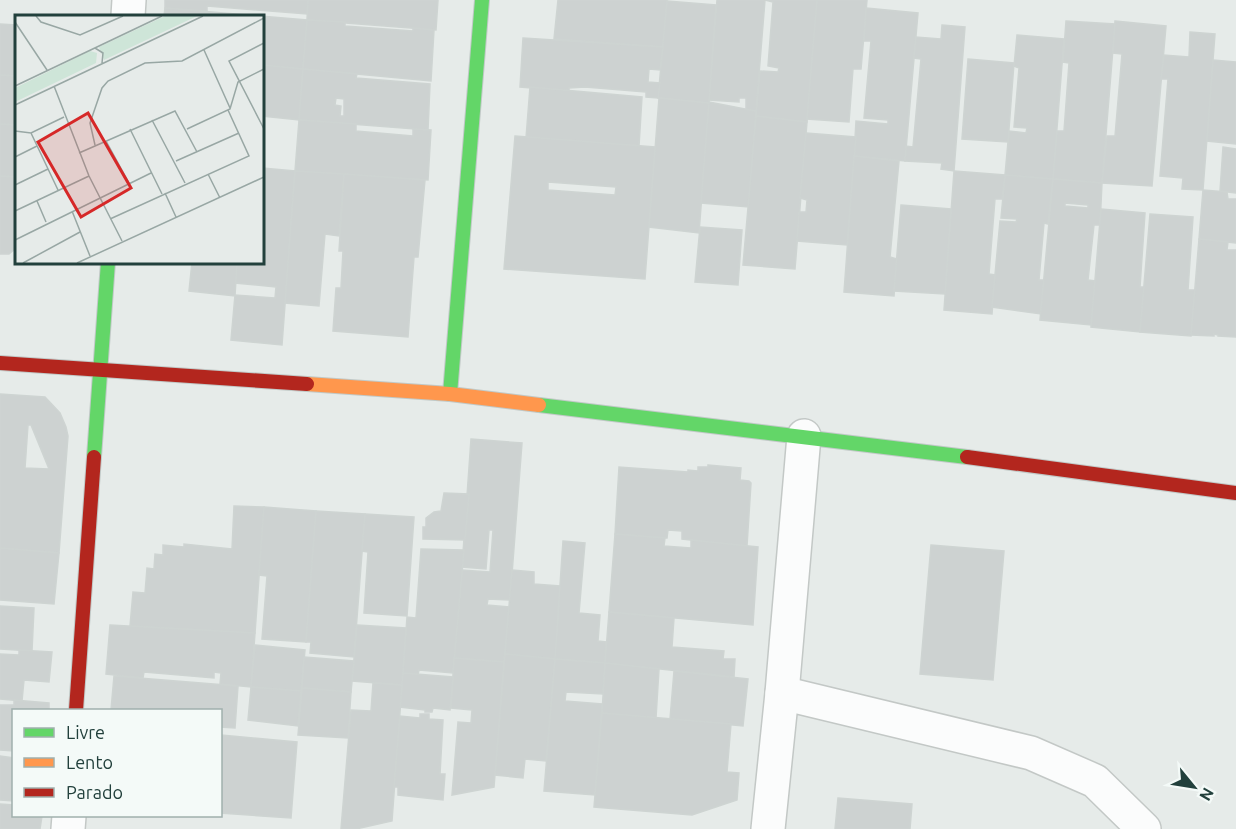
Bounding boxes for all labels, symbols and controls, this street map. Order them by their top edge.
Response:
inset map [15,15,264,264]
legend [12,709,222,817]
text: Livre [66,722,105,742]
text: Lento [66,752,113,772]
north arrow [1164,757,1224,817]
text: Parado [66,782,123,802]
text: N [1196,785,1218,804]

